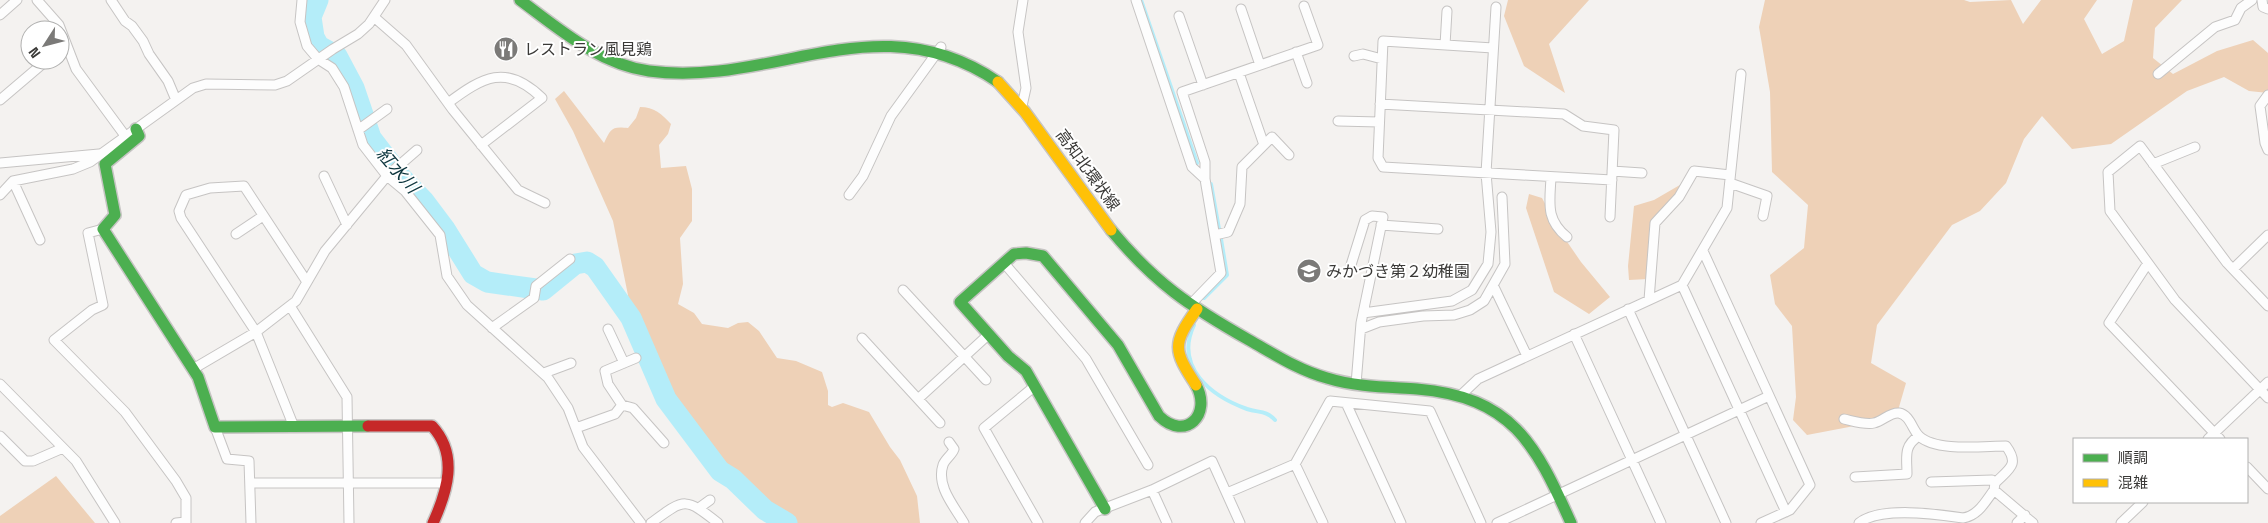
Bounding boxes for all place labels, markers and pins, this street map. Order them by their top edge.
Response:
restaurant icon: レストラン風見鶏 [493,36,519,62]
place label: レストラン風見鶏 [524,39,652,60]
school or university icon: みかづき第２幼稚園 [1296,258,1322,284]
place label: みかづき第２幼稚園 [1326,261,1470,282]

